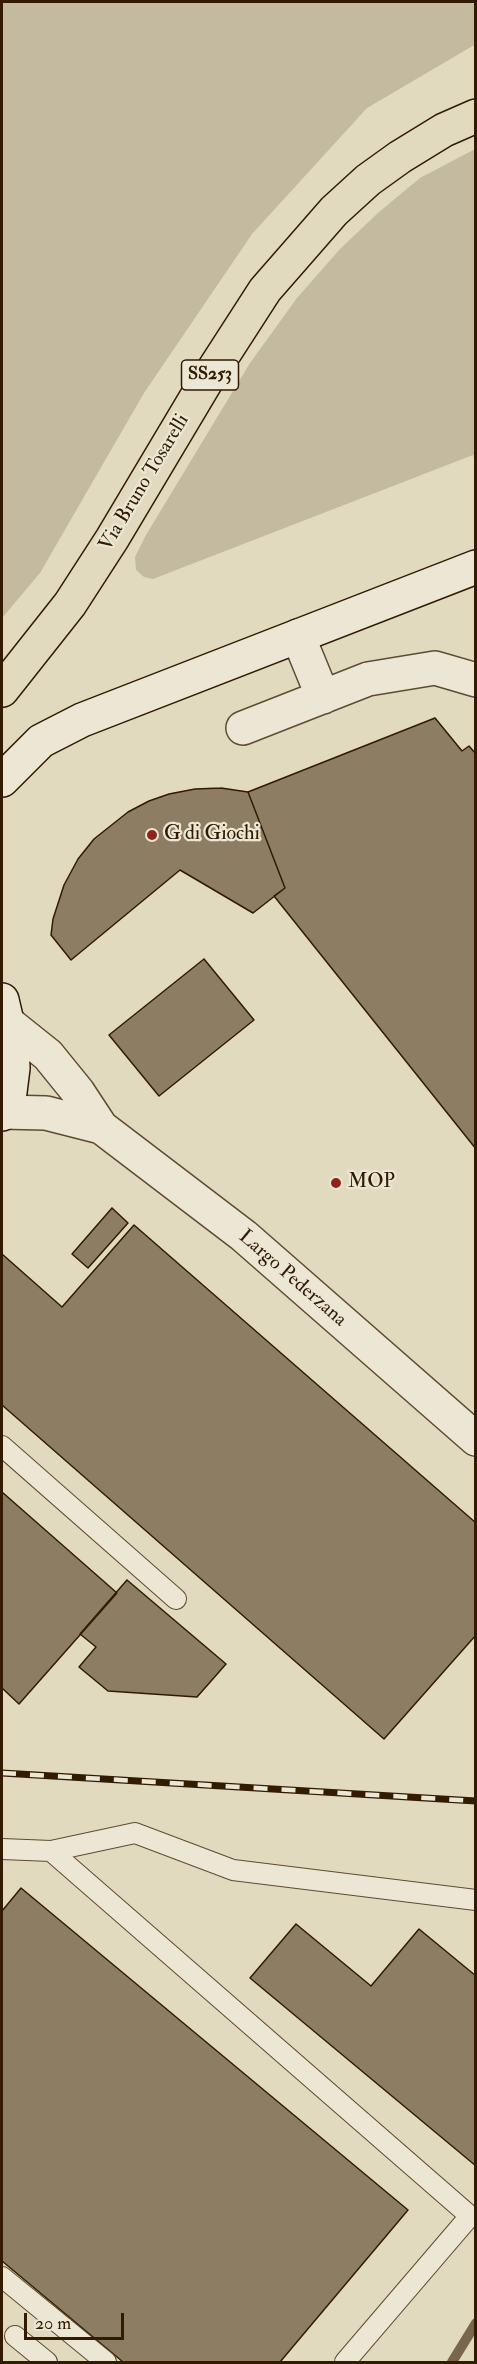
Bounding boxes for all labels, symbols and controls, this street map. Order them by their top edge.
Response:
road number: SS253 [182,360,238,390]
street label: Via Bruno Tosarelli [95,410,195,556]
place label: G di Giochi [164,823,260,847]
marker: G di Giochi [145,828,159,842]
place label: MOP [348,1171,395,1195]
marker: MOP [329,1176,343,1190]
street label: Largo Pederzana [233,1226,351,1332]
scale bar [27,2301,128,2339]
text: 20 m [35,2312,71,2335]

